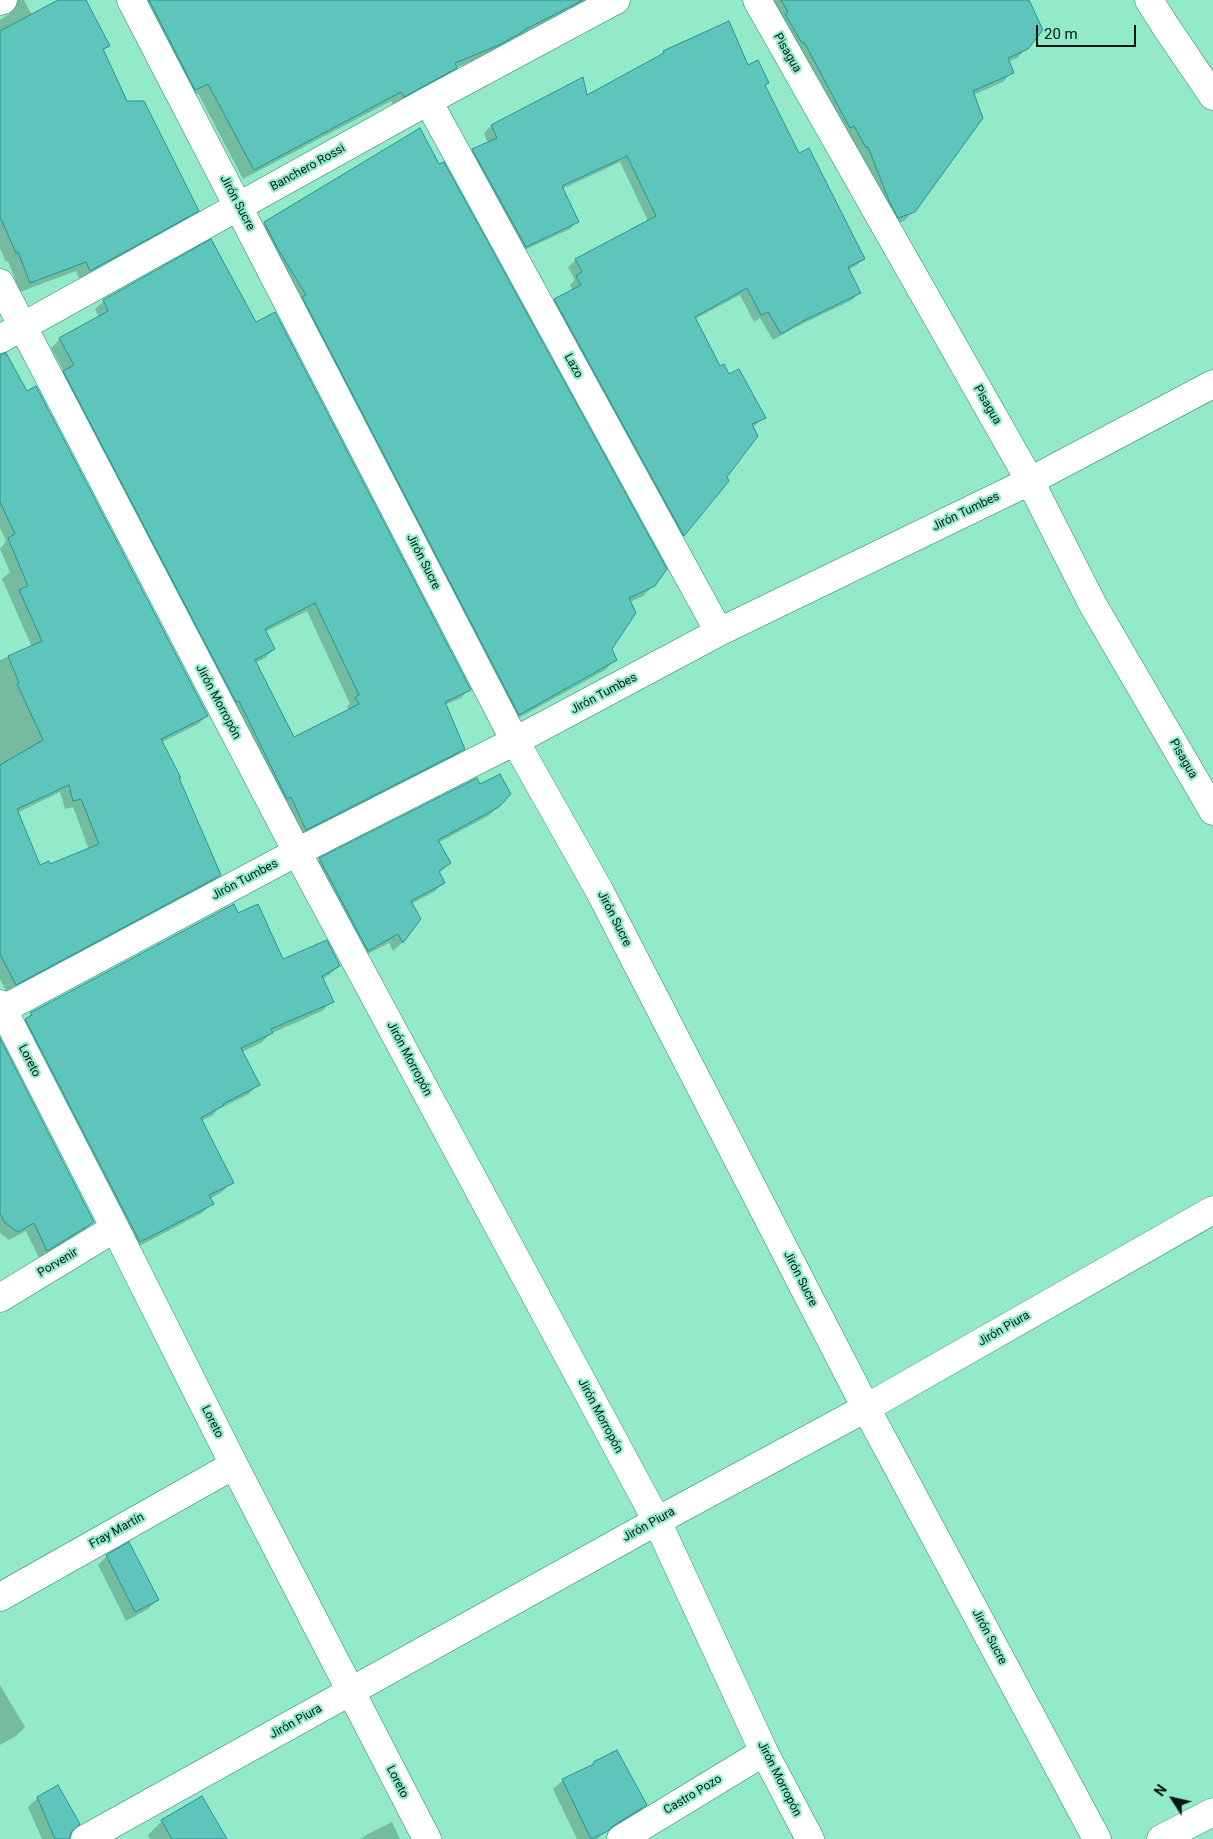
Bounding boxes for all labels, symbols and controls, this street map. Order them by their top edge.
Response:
scale bar [1038,15,1138,47]
text: 20 m [1044,25,1078,43]
street label: Pisagua [770,31,804,75]
street label: Banchero Rossi [268,142,348,194]
street label: Jirón Sucre [216,173,258,233]
street label: Lazo [560,351,586,381]
street label: Pisagua [970,383,1004,427]
street label: Jirón Tumbes [930,490,1002,534]
street label: Jirón Sucre [403,532,443,592]
street label: Jirón Morropón [192,662,244,742]
street label: Jirón Tumbes [568,671,640,717]
street label: Pisagua [1166,737,1200,781]
street label: Jirón Tumbes [209,857,281,903]
street label: Jirón Sucre [594,889,634,949]
street label: Jirón Morropón [383,1019,435,1099]
street label: Loreto [15,1042,43,1080]
street label: Porvenir [35,1245,81,1281]
street label: Jirón Sucre [780,1249,820,1309]
street label: Jirón Piura [976,1308,1032,1350]
street label: Jirón Morropón [574,1376,626,1456]
street label: Loreto [198,1403,226,1441]
street label: Jirón Piura [620,1505,678,1545]
street label: Fray Martín [87,1510,147,1552]
street label: Jirón Sucre [968,1607,1010,1667]
street label: Jirón Piura [267,1702,325,1742]
street label: Jirón Morropón [754,1739,804,1819]
street label: Loreto [383,1763,411,1801]
street label: Castro Pozo [661,1772,725,1818]
north arrow [1148,1774,1198,1824]
text: N [1151,1782,1170,1799]

